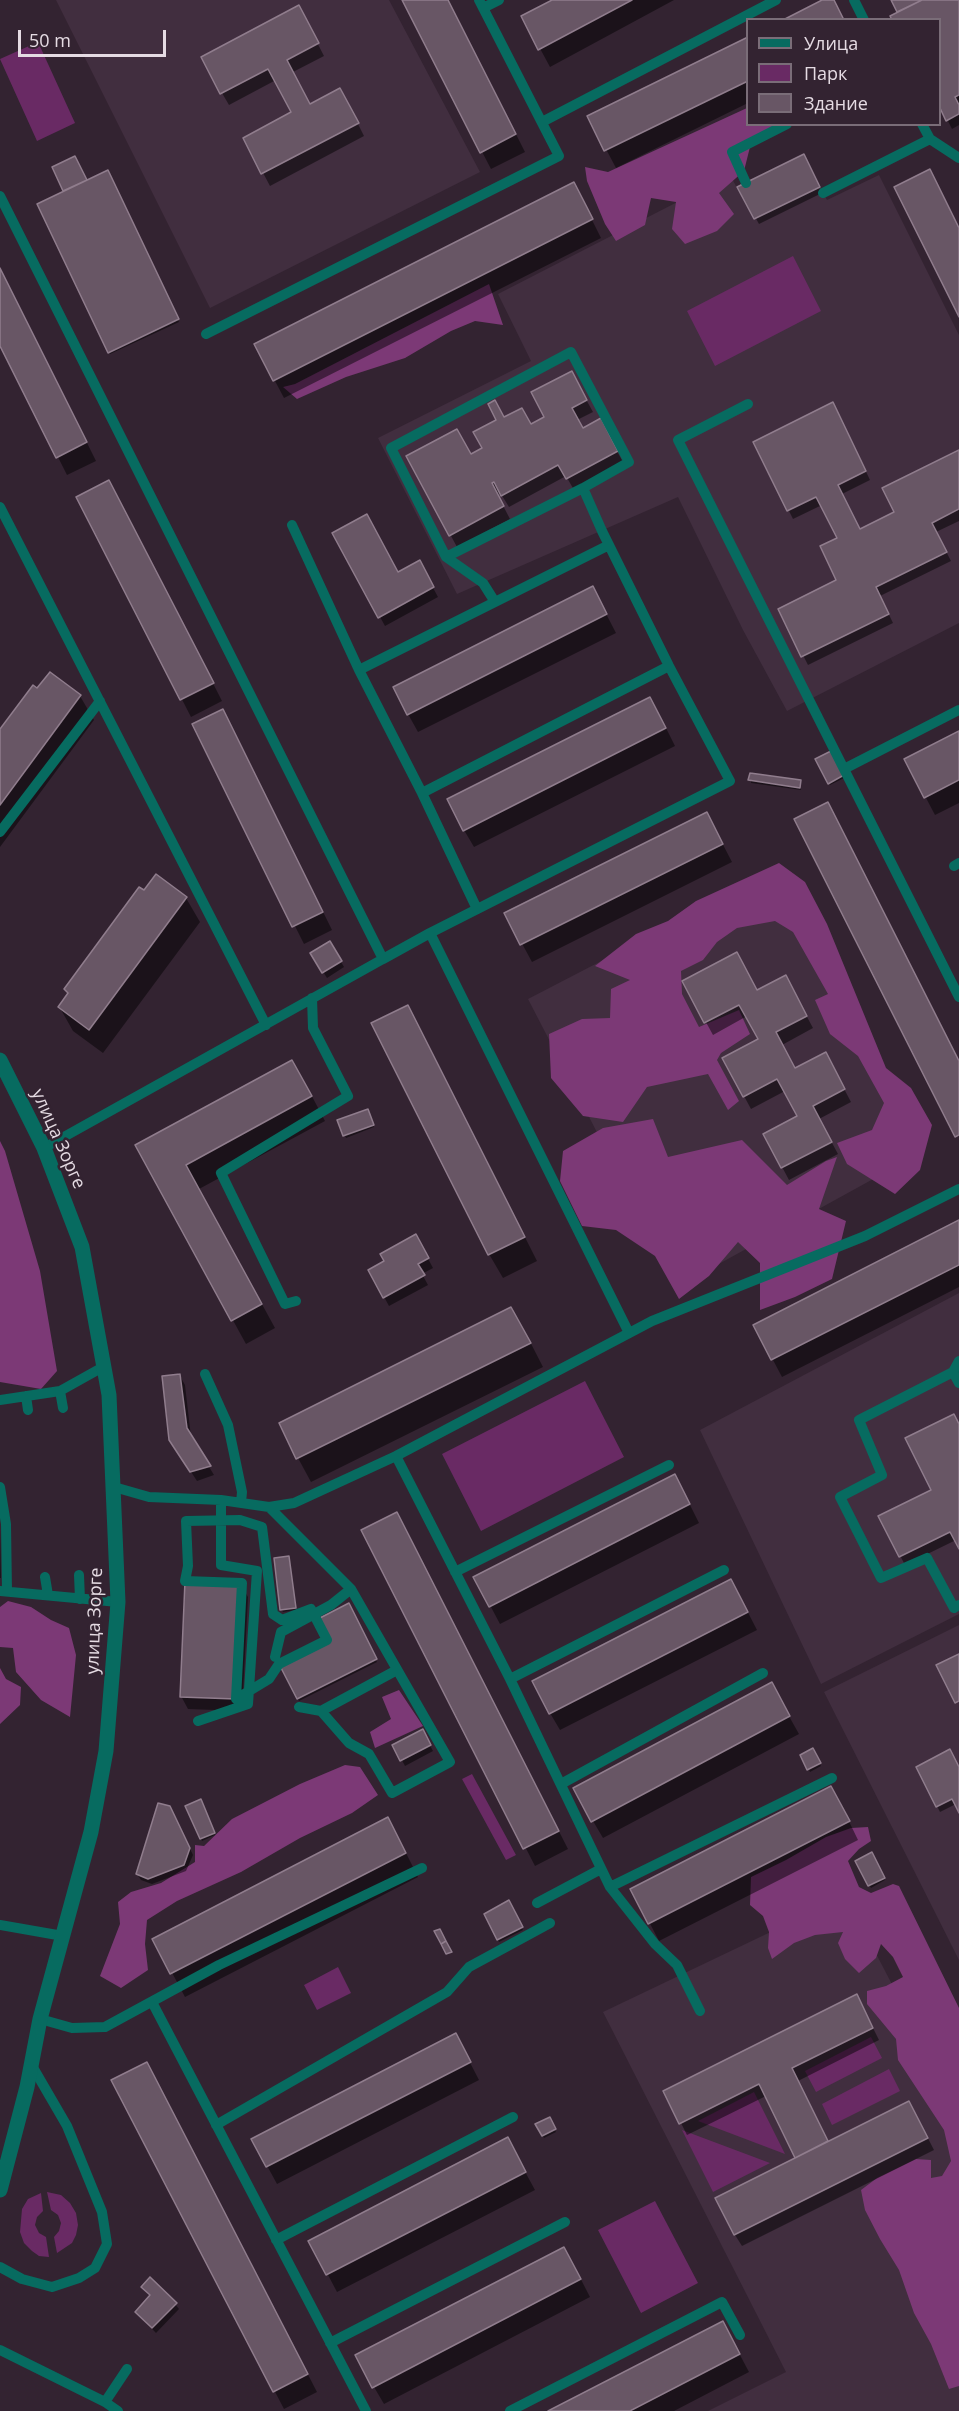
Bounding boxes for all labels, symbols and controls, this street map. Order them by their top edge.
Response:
scale bar [21,18,170,56]
legend [746,18,941,126]
text: 50 m [29,28,71,52]
text: Улица [804,31,858,55]
text: Парк [804,61,847,85]
text: Здание [804,91,868,115]
street label: улица Зорге [26,1086,90,1192]
street label: улица Зорге [82,1567,108,1675]

